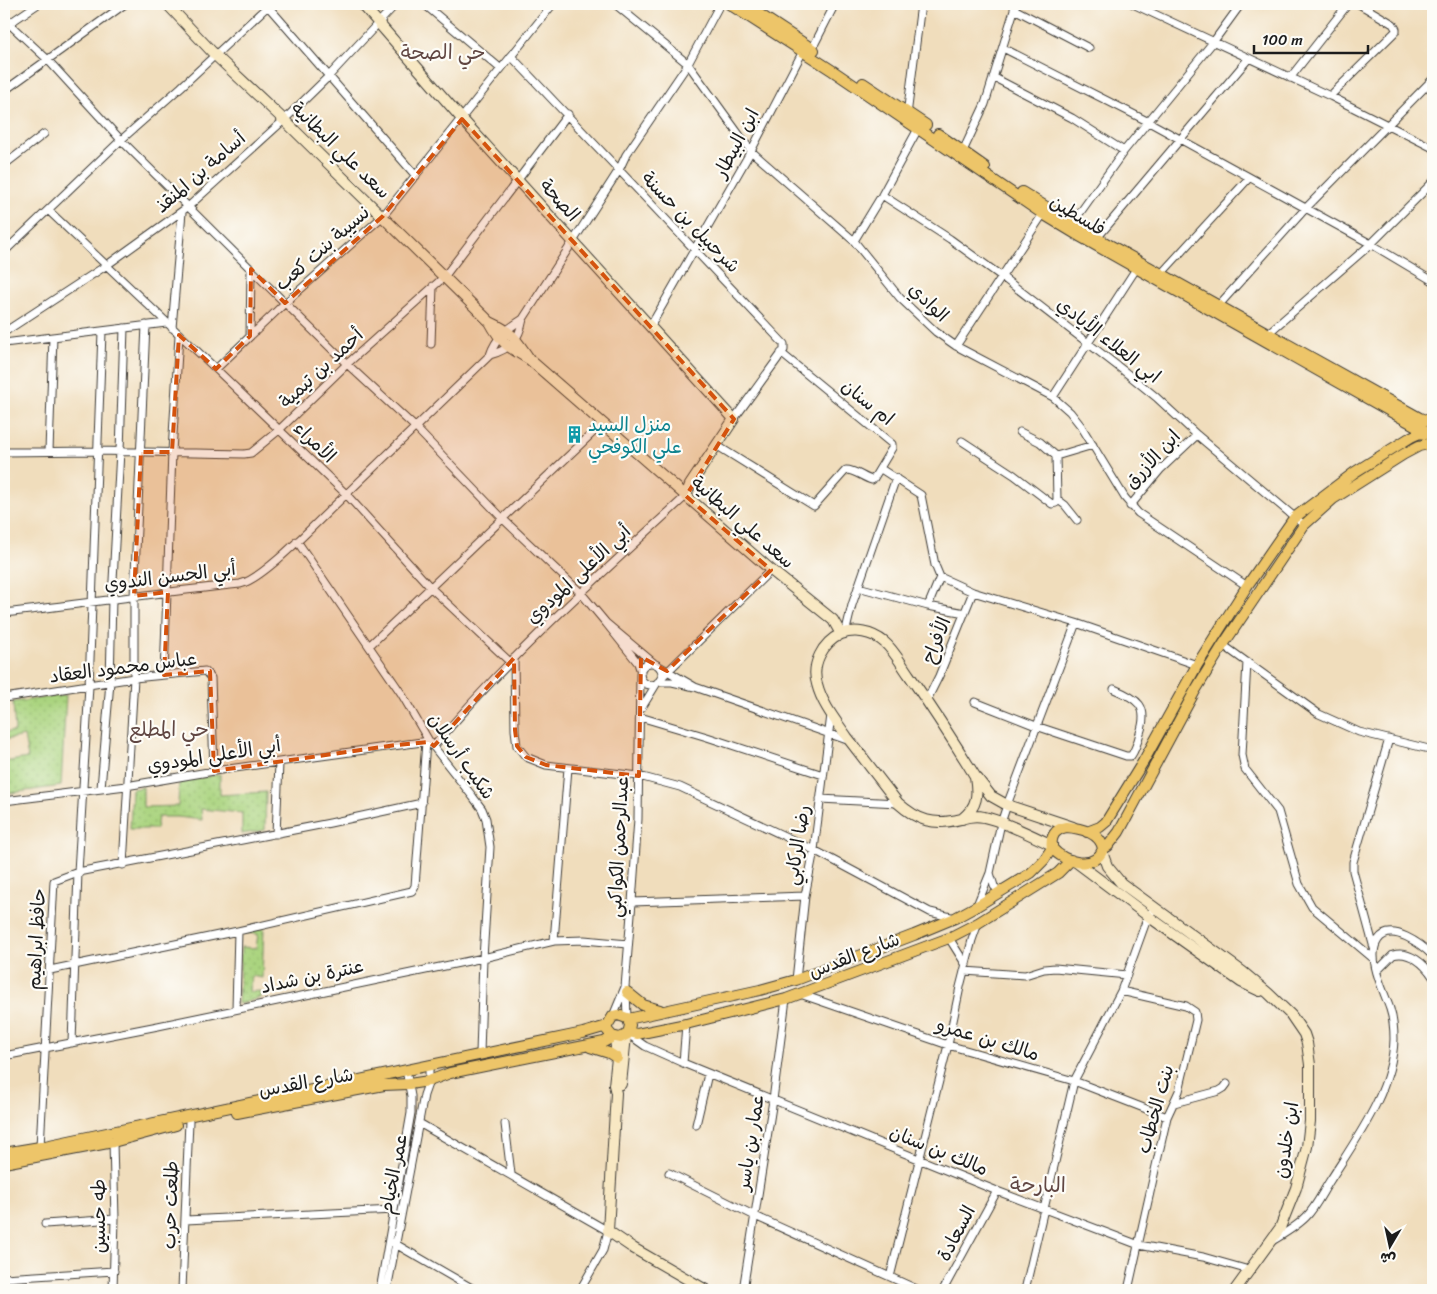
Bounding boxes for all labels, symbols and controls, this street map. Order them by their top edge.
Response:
scale bar [1254,22,1368,54]
text: 100 m [1262,27,1303,53]
district label: حي الصحة [401,35,485,70]
street label: سعد علي البطانية [283,93,399,207]
street label: ابن البيطار [703,102,768,186]
street label: أسامة بن المنقذ [147,122,254,221]
street label: شرحبيل بن حسنة [633,163,749,281]
street label: الصحة [531,171,589,229]
street label: فلسطين [1043,185,1113,245]
street label: نسيبة بنت كعب [267,197,377,299]
street label: الوادي [901,274,957,330]
street label: ابي العلاء الأيادي [1049,288,1169,392]
street label: أحمد بن تيمية [271,319,372,416]
street label: ام سنان [834,370,902,434]
place label: منزل السيد علي الكوفحي [588,408,682,463]
street label: الأمراء [286,413,344,471]
street label: ابن الأزرق [1115,421,1189,497]
building icon: منزل السيد علي الكوفحي [564,425,584,445]
street label: سعد علي البطانية [683,467,803,577]
street label: أبي الأعلى المودوي [517,516,639,632]
street label: أبي الحسن الندوي [102,552,238,600]
street label: الأفراح [912,611,960,669]
street label: عباس محمود العقاد [47,642,199,692]
street label: شكيب أرسلان [420,705,504,807]
district label: حي المطلع [129,712,209,747]
street label: أبي الأعلى المودوي [145,728,284,782]
street label: عبدالرحمن الكواكبي [598,775,638,919]
street label: رضا الركابي [774,803,820,887]
street label: حافظ ابراهيم [17,887,55,991]
street label: شارع القدس [803,922,905,988]
street label: عنترة بن شداد [257,949,367,1003]
street label: مالك بن عمرو [930,1007,1044,1070]
street label: شارع القدس [256,1057,356,1107]
street label: بنت الخطاب [1127,1061,1183,1157]
street label: عمار بن ياسر [726,1091,774,1195]
street label: ابن خلدون [1264,1099,1308,1181]
street label: مالك بن سنان [884,1115,994,1185]
street label: عمر الخيام [369,1131,417,1217]
street label: طلعت حرب [152,1160,188,1250]
district label: البارحة [1010,1166,1066,1204]
street label: طه حسين [82,1179,115,1253]
street label: السعادة [927,1199,985,1267]
north arrow [1364,1222,1414,1272]
text: ش [1378,1245,1398,1272]

